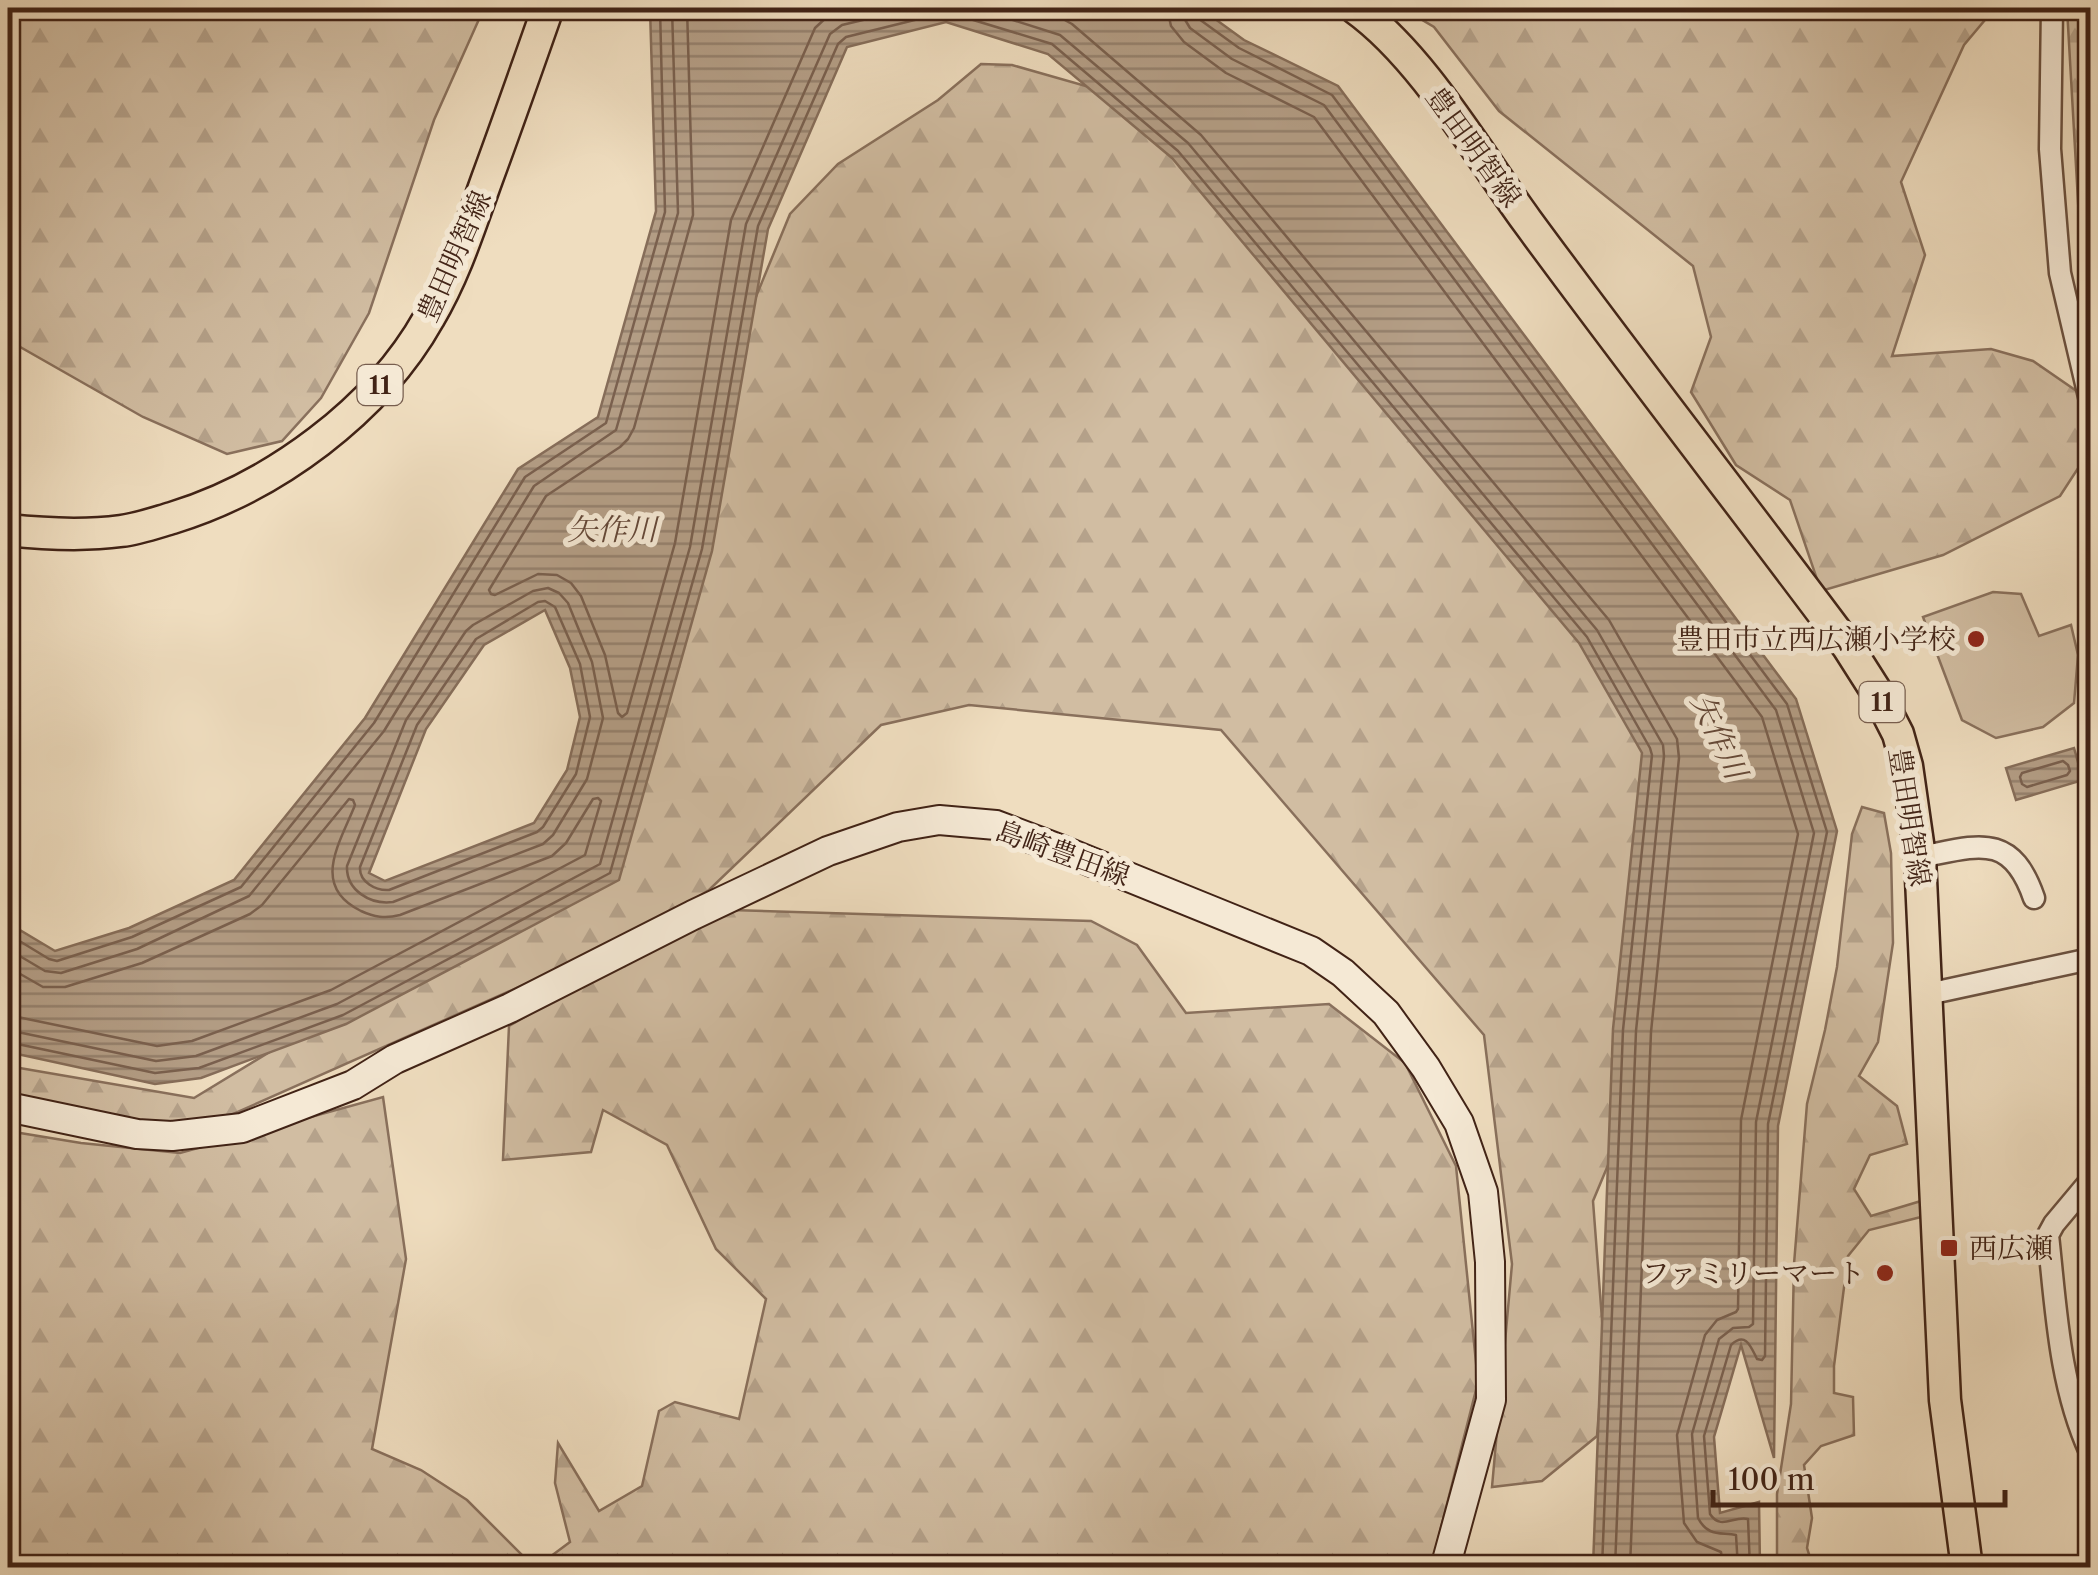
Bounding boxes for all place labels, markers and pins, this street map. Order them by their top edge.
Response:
place label: 豊田市立西広瀬小学校 [1676,622,1956,656]
marker: 豊田市立西広瀬小学校 [1965,628,1987,650]
place label: 西広瀬 [1969,1231,2053,1265]
marker: 西広瀬 [1938,1237,1960,1259]
place label: ファミリーマート [1642,1256,1865,1290]
marker: ファミリーマート [1874,1262,1896,1284]

